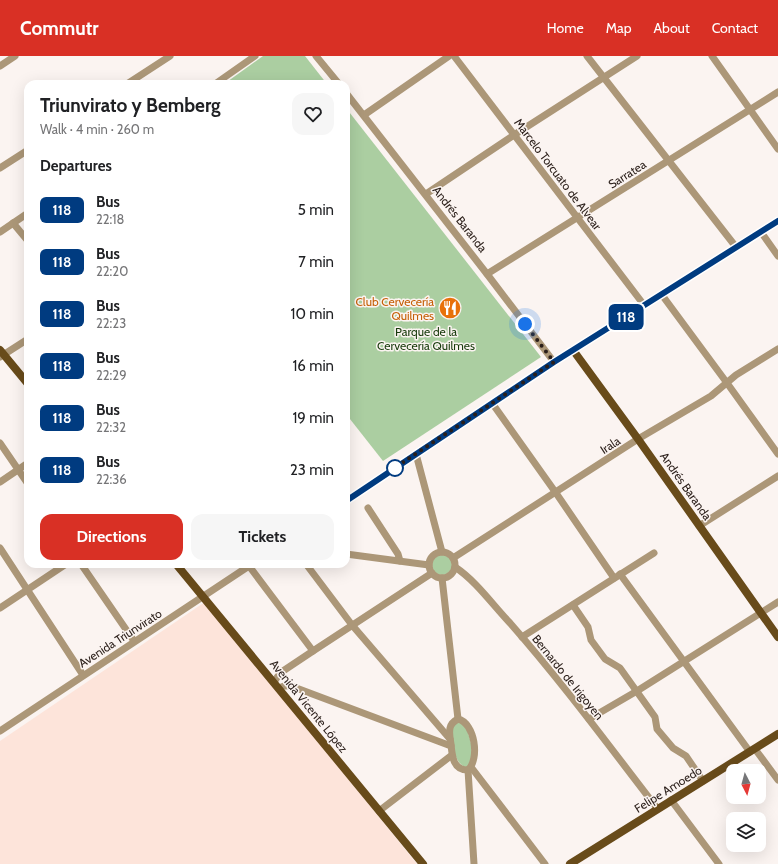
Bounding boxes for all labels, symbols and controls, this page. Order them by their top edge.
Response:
text: Commutr [20,17,98,40]
text: Home [547,19,584,37]
text: Map [606,19,631,37]
text: About [653,19,690,37]
text: Contact [712,19,758,37]
button: heart [292,93,334,135]
text: Triunvirato y Bemberg [40,94,221,117]
street label: Marcelo Torcuato de Alvear [511,115,605,233]
text: Walk · 4 min · 260 m [40,121,154,137]
street label: Sarratea [605,156,649,191]
text: Departures [40,157,112,175]
street label: Andrés Baranda [430,183,491,255]
text: Bus [96,193,120,211]
text: 118 [53,201,71,219]
text: 5 min [298,201,334,219]
text: 22:18 [96,211,124,227]
text: Bus [96,245,120,263]
text: 118 [53,253,71,271]
text: 7 min [298,253,334,271]
text: 22:20 [96,263,128,279]
place label: Club Cervecería Quilmes [355,294,434,323]
restaurant icon: Club Cervecería Quilmes [437,295,463,321]
text: Bus [96,297,120,315]
line badge: 118 [603,304,649,330]
text: 118 [53,305,71,323]
text: 10 min [291,305,334,323]
text: 118 [617,308,635,326]
your location [515,314,535,334]
text: 22:23 [96,315,126,331]
park label: Parque de la Cervecería Quilmes [377,324,475,353]
text: Bus [96,349,120,367]
text: 118 [53,357,71,375]
text: 16 min [292,357,334,375]
text: 22:29 [96,367,127,383]
text: Bus [96,401,120,419]
text: 118 [53,409,71,427]
text: 19 min [292,409,334,427]
text: 22:32 [96,419,126,435]
street label: Irala [597,433,623,457]
street label: Andrés Baranda [657,449,715,523]
text: Bus [96,453,120,471]
unlabelled marker [386,459,404,477]
text: 118 [53,461,71,479]
text: 23 min [290,461,334,479]
text: 22:36 [96,471,127,487]
button: Directions [40,514,183,560]
button: Tickets [191,514,334,560]
street label: Avenida Triunvirato [76,605,165,670]
street label: Bernardo de Irigoyen [529,631,607,723]
street label: Avenida Vicente López [267,656,351,756]
street label: Felipe Amoedo [631,762,705,816]
north arrow [726,764,766,804]
map controls [726,764,766,852]
button: layers [726,812,766,852]

